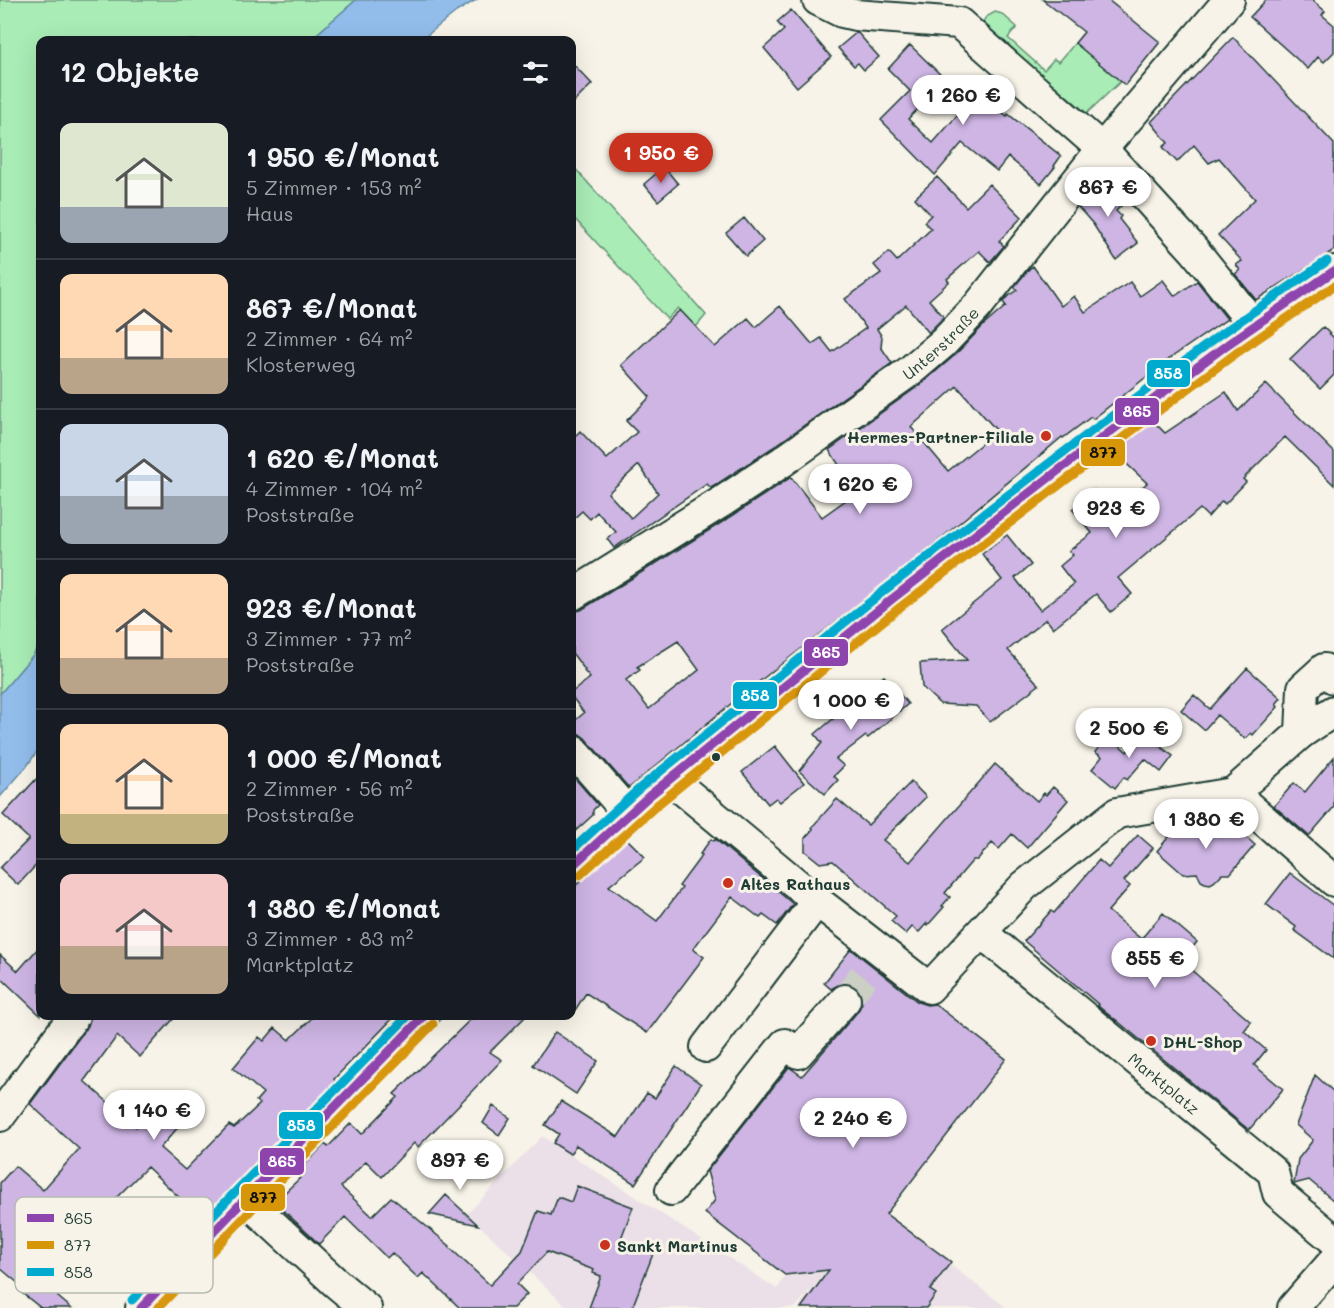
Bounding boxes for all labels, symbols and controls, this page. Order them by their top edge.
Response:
text: 12 Objekte [60,55,199,89]
icon: filters [519,56,552,89]
pin: 1 260 € [908,75,1018,126]
text: 1 260 € [925,81,1001,107]
pin: 1 950 € [606,133,716,184]
text: 1 950 € [623,139,699,165]
text: 1 950 €/Monat [246,140,439,174]
icon: home [108,147,180,219]
pin: 867 € [1066,167,1150,218]
text: 867 € [1078,173,1138,199]
text: 5 Zimmer · 153 m² [246,174,422,200]
text: Haus [246,200,293,226]
text: 867 €/Monat [246,291,417,325]
icon: home [108,298,180,370]
street label: Unterstraße [898,302,983,384]
text: 2 Zimmer · 64 m² [246,325,413,351]
text: Klosterweg [246,351,355,377]
line badge: 858 [1146,359,1191,388]
text: 858 [1153,362,1183,383]
line badge: 865 [1114,397,1160,426]
text: 865 [1123,400,1151,421]
place label: Hermes-Partner-Filiale [847,426,1034,447]
marker: Hermes-Partner-Filiale [1039,429,1053,443]
line badge: 877 [1080,438,1126,467]
text: 1 620 €/Monat [246,441,439,475]
text: 877 [1089,441,1117,462]
icon: home [108,448,180,520]
pin: 1 620 € [805,464,915,515]
text: 1 620 € [822,470,898,496]
text: 4 Zimmer · 104 m² [246,475,422,501]
pin: 923 € [1074,488,1158,539]
text: 923 € [1087,494,1145,520]
text: Poststraße [246,501,355,527]
text: 923 €/Monat [246,591,417,625]
icon: home [108,598,180,670]
text: 3 Zimmer · 77 m² [246,625,412,651]
line badge: 865 [803,638,849,667]
text: 865 [812,641,840,662]
text: Poststraße [246,651,355,677]
pin: 1 000 € [796,680,906,731]
line badge: 858 [732,681,778,710]
text: 858 [740,684,770,705]
text: 1 000 € [812,686,890,712]
pin: 2 500 € [1074,708,1184,759]
text: 2 500 € [1089,714,1169,740]
text: 1 000 €/Monat [246,741,442,775]
icon: home [108,748,180,820]
unlabelled marker [710,751,722,763]
text: 2 Zimmer · 56 m² [246,775,413,801]
pin: 1 380 € [1151,799,1261,850]
text: Poststraße [246,801,355,827]
text: 1 380 € [1168,805,1244,831]
place label: Altes Rathaus [740,873,850,894]
marker: Altes Rathaus [721,876,735,890]
text: 1 380 €/Monat [246,891,440,925]
icon: home [108,898,180,970]
text: 3 Zimmer · 83 m² [246,925,413,951]
pin: 855 € [1113,938,1197,989]
text: 855 € [1125,944,1185,970]
text: Marktplatz [246,951,354,977]
place label: DHL-Shop [1163,1031,1243,1052]
marker: DHL-Shop [1144,1034,1158,1048]
street label: Marktplatz [1124,1047,1204,1118]
pin: 1 140 € [99,1090,209,1141]
text: 1 140 € [117,1096,191,1122]
pin: 2 240 € [798,1098,908,1149]
text: 2 240 € [814,1104,892,1130]
line badge: 858 [278,1111,324,1140]
text: 858 [286,1114,316,1135]
pin: 897 € [418,1140,502,1191]
text: 897 € [431,1146,489,1172]
line badge: 865 [259,1147,305,1176]
text: 865 [268,1150,296,1171]
line badge: 877 [240,1183,286,1212]
text: 877 [249,1186,277,1207]
legend [15,1197,213,1293]
text: 865 [64,1207,93,1228]
text: 877 [64,1234,92,1255]
place label: Sankt Martinus [617,1235,738,1256]
marker: Sankt Martinus [598,1238,612,1252]
text: 858 [64,1261,93,1282]

